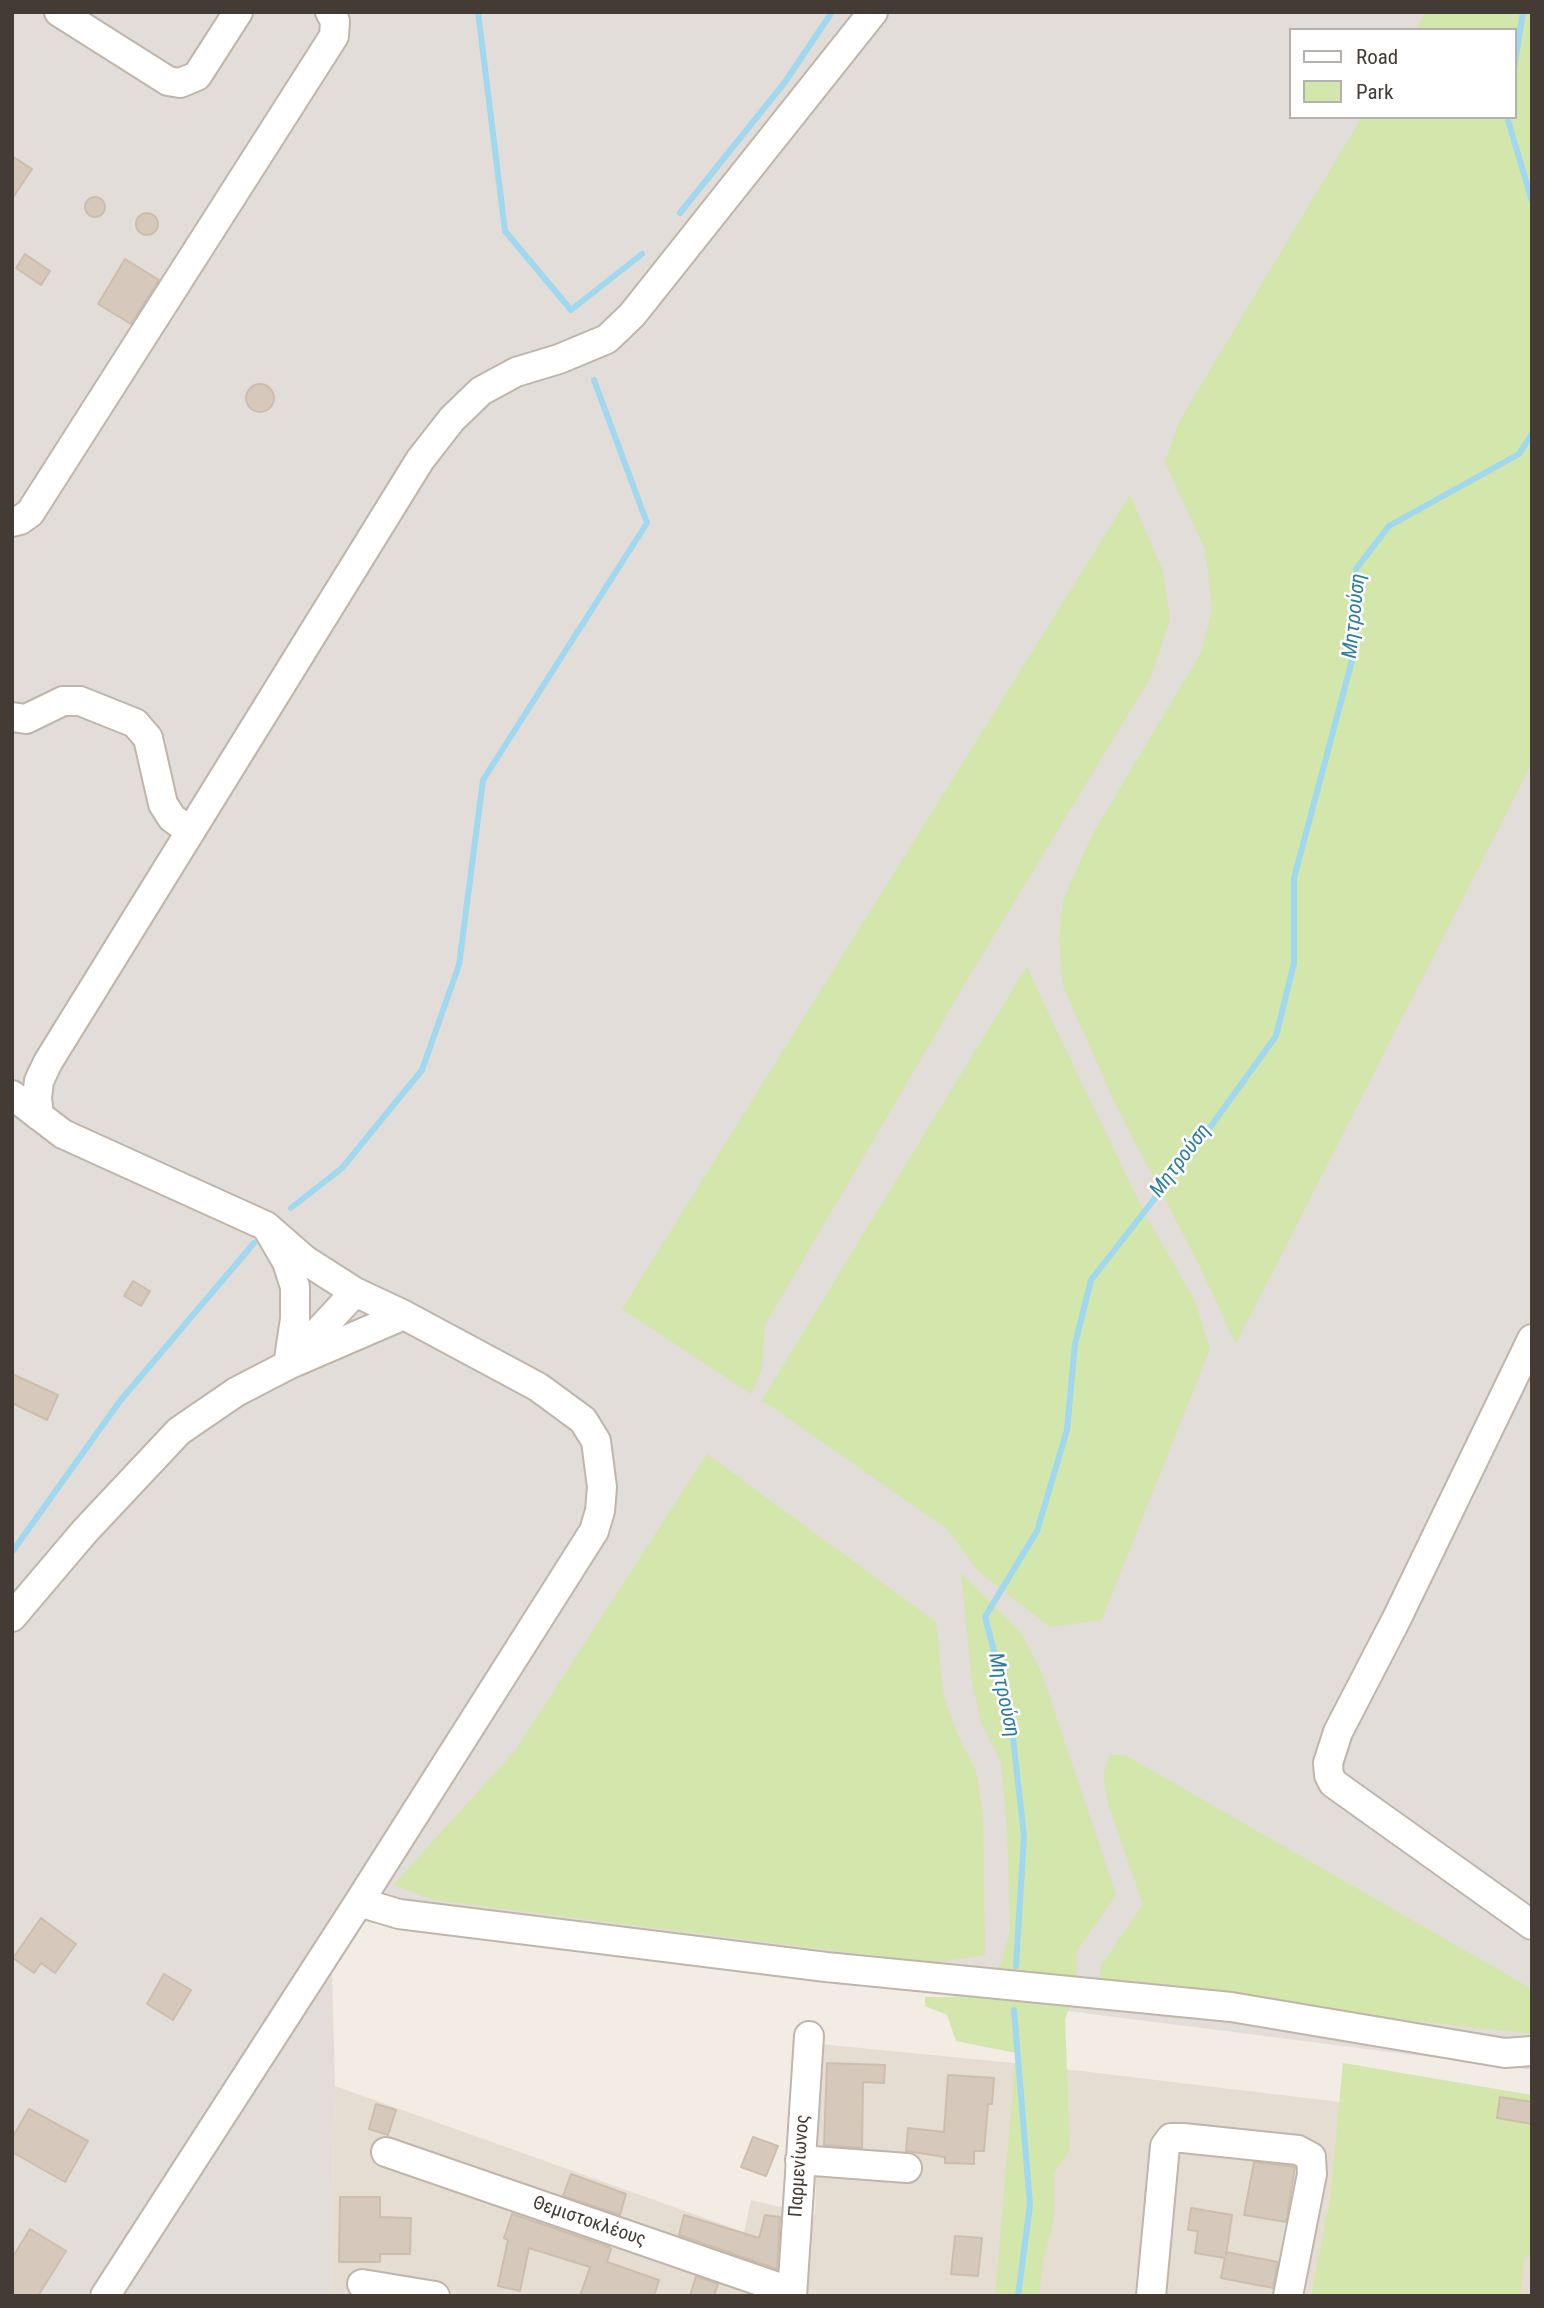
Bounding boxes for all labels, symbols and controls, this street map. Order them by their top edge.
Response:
legend [1288,28,1516,119]
text: Road [1356,45,1398,69]
text: Park [1356,80,1393,104]
water label: Μητρούση [1338,572,1372,660]
water label: Μητρούση [1145,1119,1217,1203]
water label: Μητρούση [982,1651,1024,1739]
street label: Παρμενίωνος [785,2114,815,2218]
street label: Θεμιστοκλέους [529,2192,649,2252]

